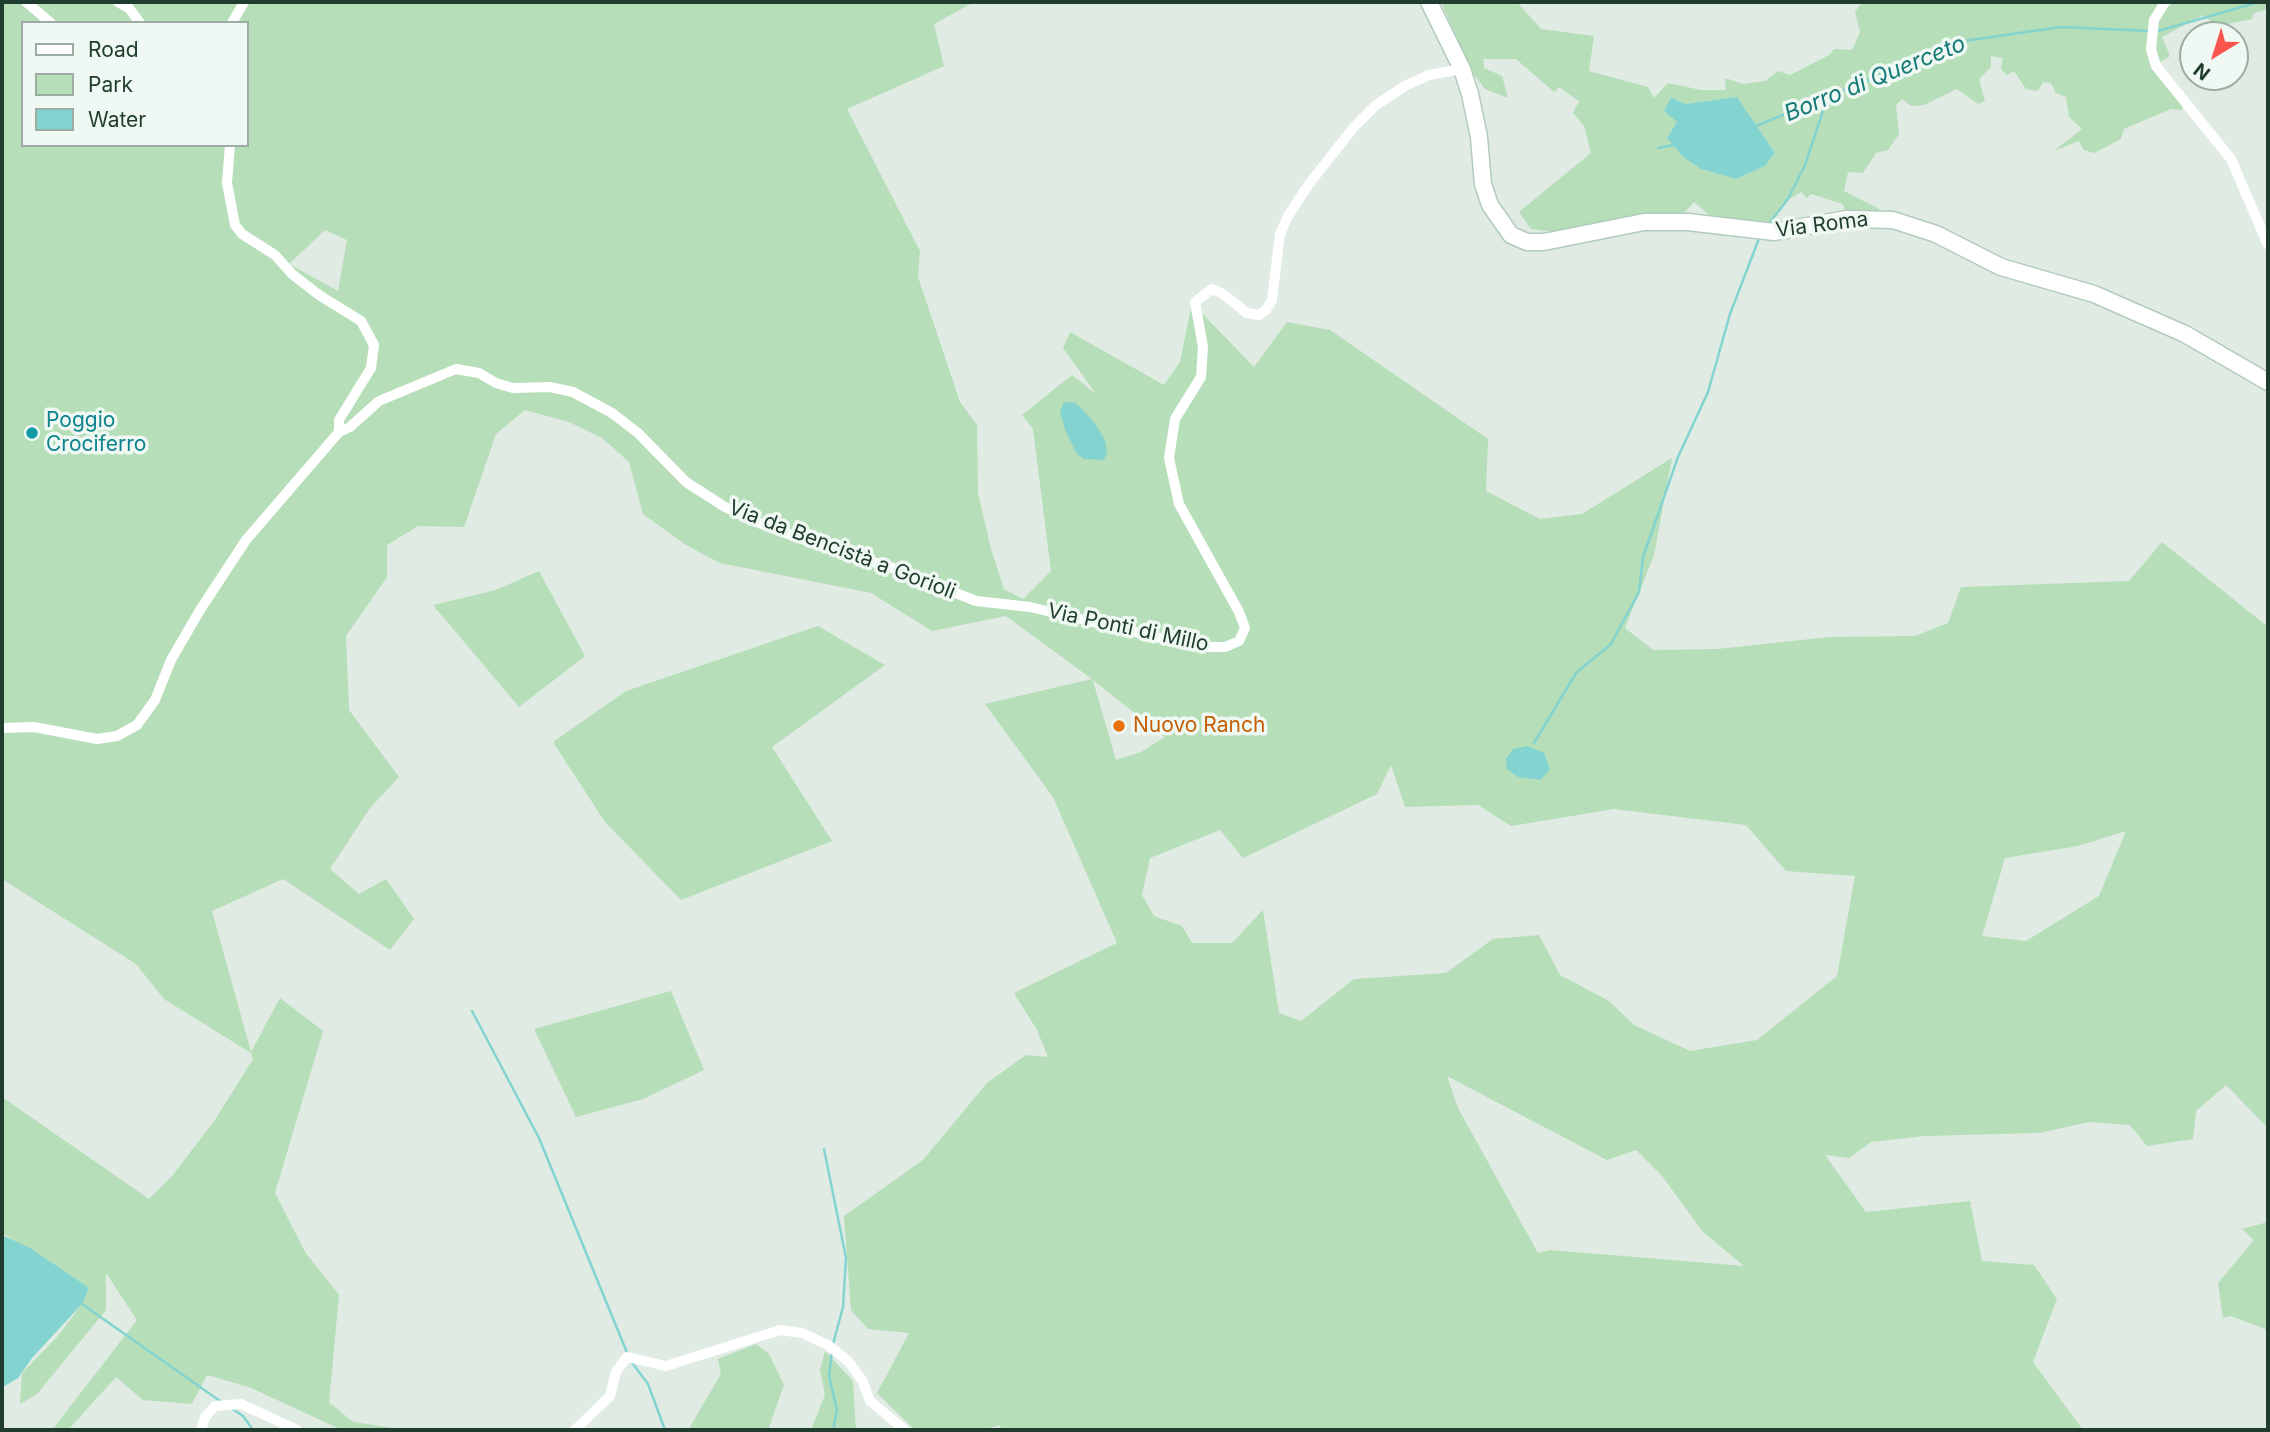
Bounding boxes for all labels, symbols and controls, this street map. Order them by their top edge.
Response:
legend [21,21,248,147]
north arrow [2179,21,2249,91]
water label: Borro di Querceto [1780,30,1970,128]
text: Road [88,37,139,62]
text: N [2189,58,2215,85]
text: Park [88,72,133,97]
text: Water [88,107,146,132]
street label: Via Roma [1774,207,1870,243]
place label: Poggio Crociferro [46,408,146,458]
marker: Poggio Crociferro [24,425,40,441]
street label: Via da Bencistà a Gorioli [725,495,959,605]
street label: Via Ponti di Millo [1045,599,1211,657]
place label: Nuovo Ranch [1133,713,1265,739]
marker: Nuovo Ranch [1111,718,1127,734]

